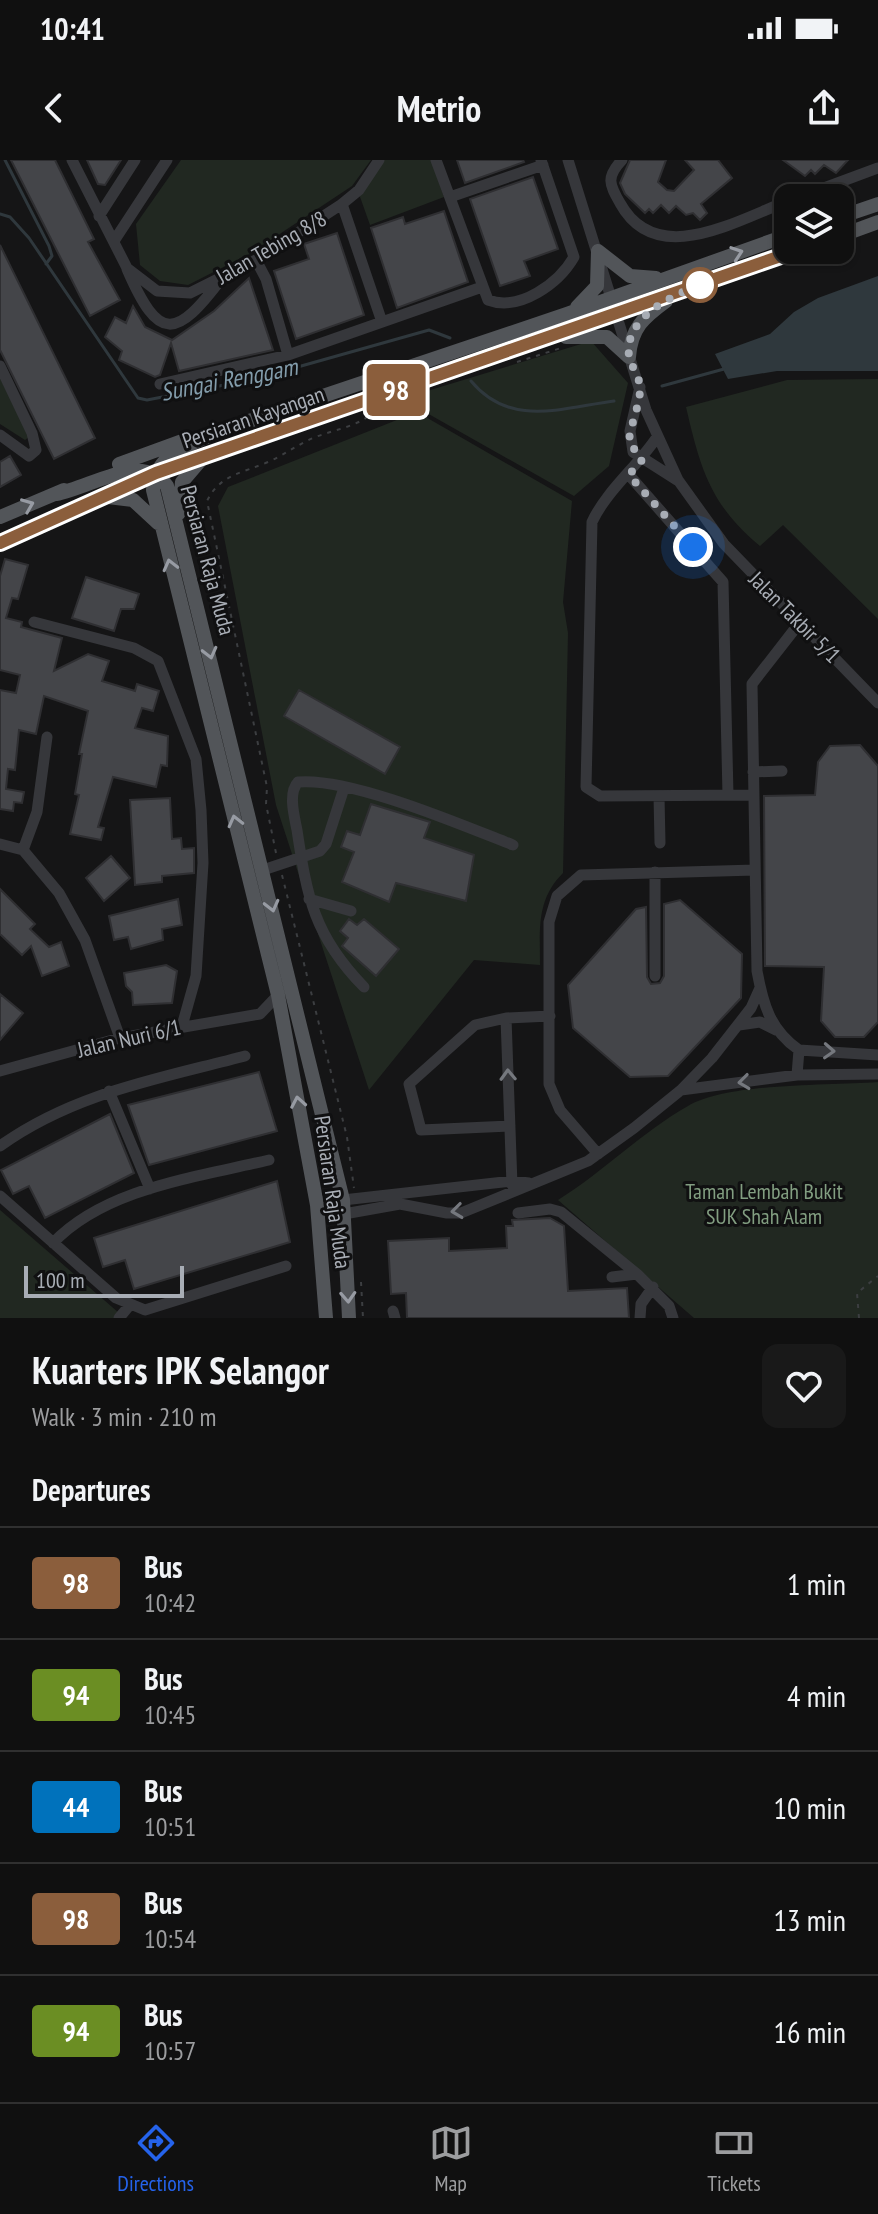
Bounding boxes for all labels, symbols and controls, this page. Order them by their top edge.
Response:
text: 10:41 [40,9,105,48]
text: Metrio [397,85,481,132]
icon: back [32,86,76,130]
icon: share [802,86,846,130]
map controls [774,184,854,264]
button: layers [774,184,854,264]
street label: Jalan Tebing 8/8 [210,204,331,290]
one-way arrow [730,246,744,262]
unlabelled marker [683,268,717,302]
water label: Sungai Renggam [158,351,301,408]
line badge: 98 [360,364,432,416]
text: 98 [383,371,409,408]
street label: Persiaran Kayangan [178,380,328,454]
street label: Persiaran Raja Muda [175,482,241,638]
one-way arrow [20,499,34,515]
your location [673,527,713,567]
one-way arrow [162,559,179,573]
street label: Jalan Takbir 5/1 [743,565,847,669]
one-way arrow [200,646,217,660]
one-way arrow [227,815,244,829]
one-way arrow [263,898,280,912]
street label: Jalan Nuri 6/1 [73,1012,184,1064]
one-way arrow [823,1042,836,1059]
one-way arrow [500,1068,517,1081]
one-way arrow [738,1073,751,1090]
one-way arrow [290,1095,307,1109]
street label: Persiaran Raja Muda [308,1114,358,1270]
park label: Taman Lembah Bukit SUK Shah Alam [685,1177,843,1230]
one-way arrow [451,1202,464,1219]
scale bar [24,1262,184,1298]
text: 100 m [36,1266,85,1294]
one-way arrow [340,1291,357,1304]
button: heart [762,1344,846,1428]
text: Kuarters IPK Selangor [32,1345,329,1394]
text: Walk · 3 min · 210 m [32,1400,216,1433]
text: Departures [32,1470,150,1509]
text: Bus [144,1547,183,1586]
text: 98 [63,1564,89,1601]
text: 1 min [787,1564,846,1603]
text: 10:42 [144,1586,196,1619]
text: Bus [144,1659,183,1698]
text: 94 [63,1676,89,1713]
text: 4 min [787,1676,846,1715]
text: 10:45 [144,1698,196,1731]
text: Bus [144,1771,183,1810]
text: 44 [63,1788,89,1825]
text: 10 min [773,1788,846,1827]
text: 10:51 [144,1810,196,1843]
text: Bus [144,1883,183,1922]
text: 98 [63,1900,89,1937]
text: 13 min [773,1900,846,1939]
text: 10:54 [144,1922,196,1955]
text: Bus [144,1995,183,2034]
text: 94 [63,2012,89,2049]
text: 16 min [773,2012,846,2051]
text: 10:57 [144,2034,196,2067]
tab: Directions [117,2121,194,2197]
tab: Map [429,2121,473,2197]
tab: Tickets [707,2121,761,2197]

